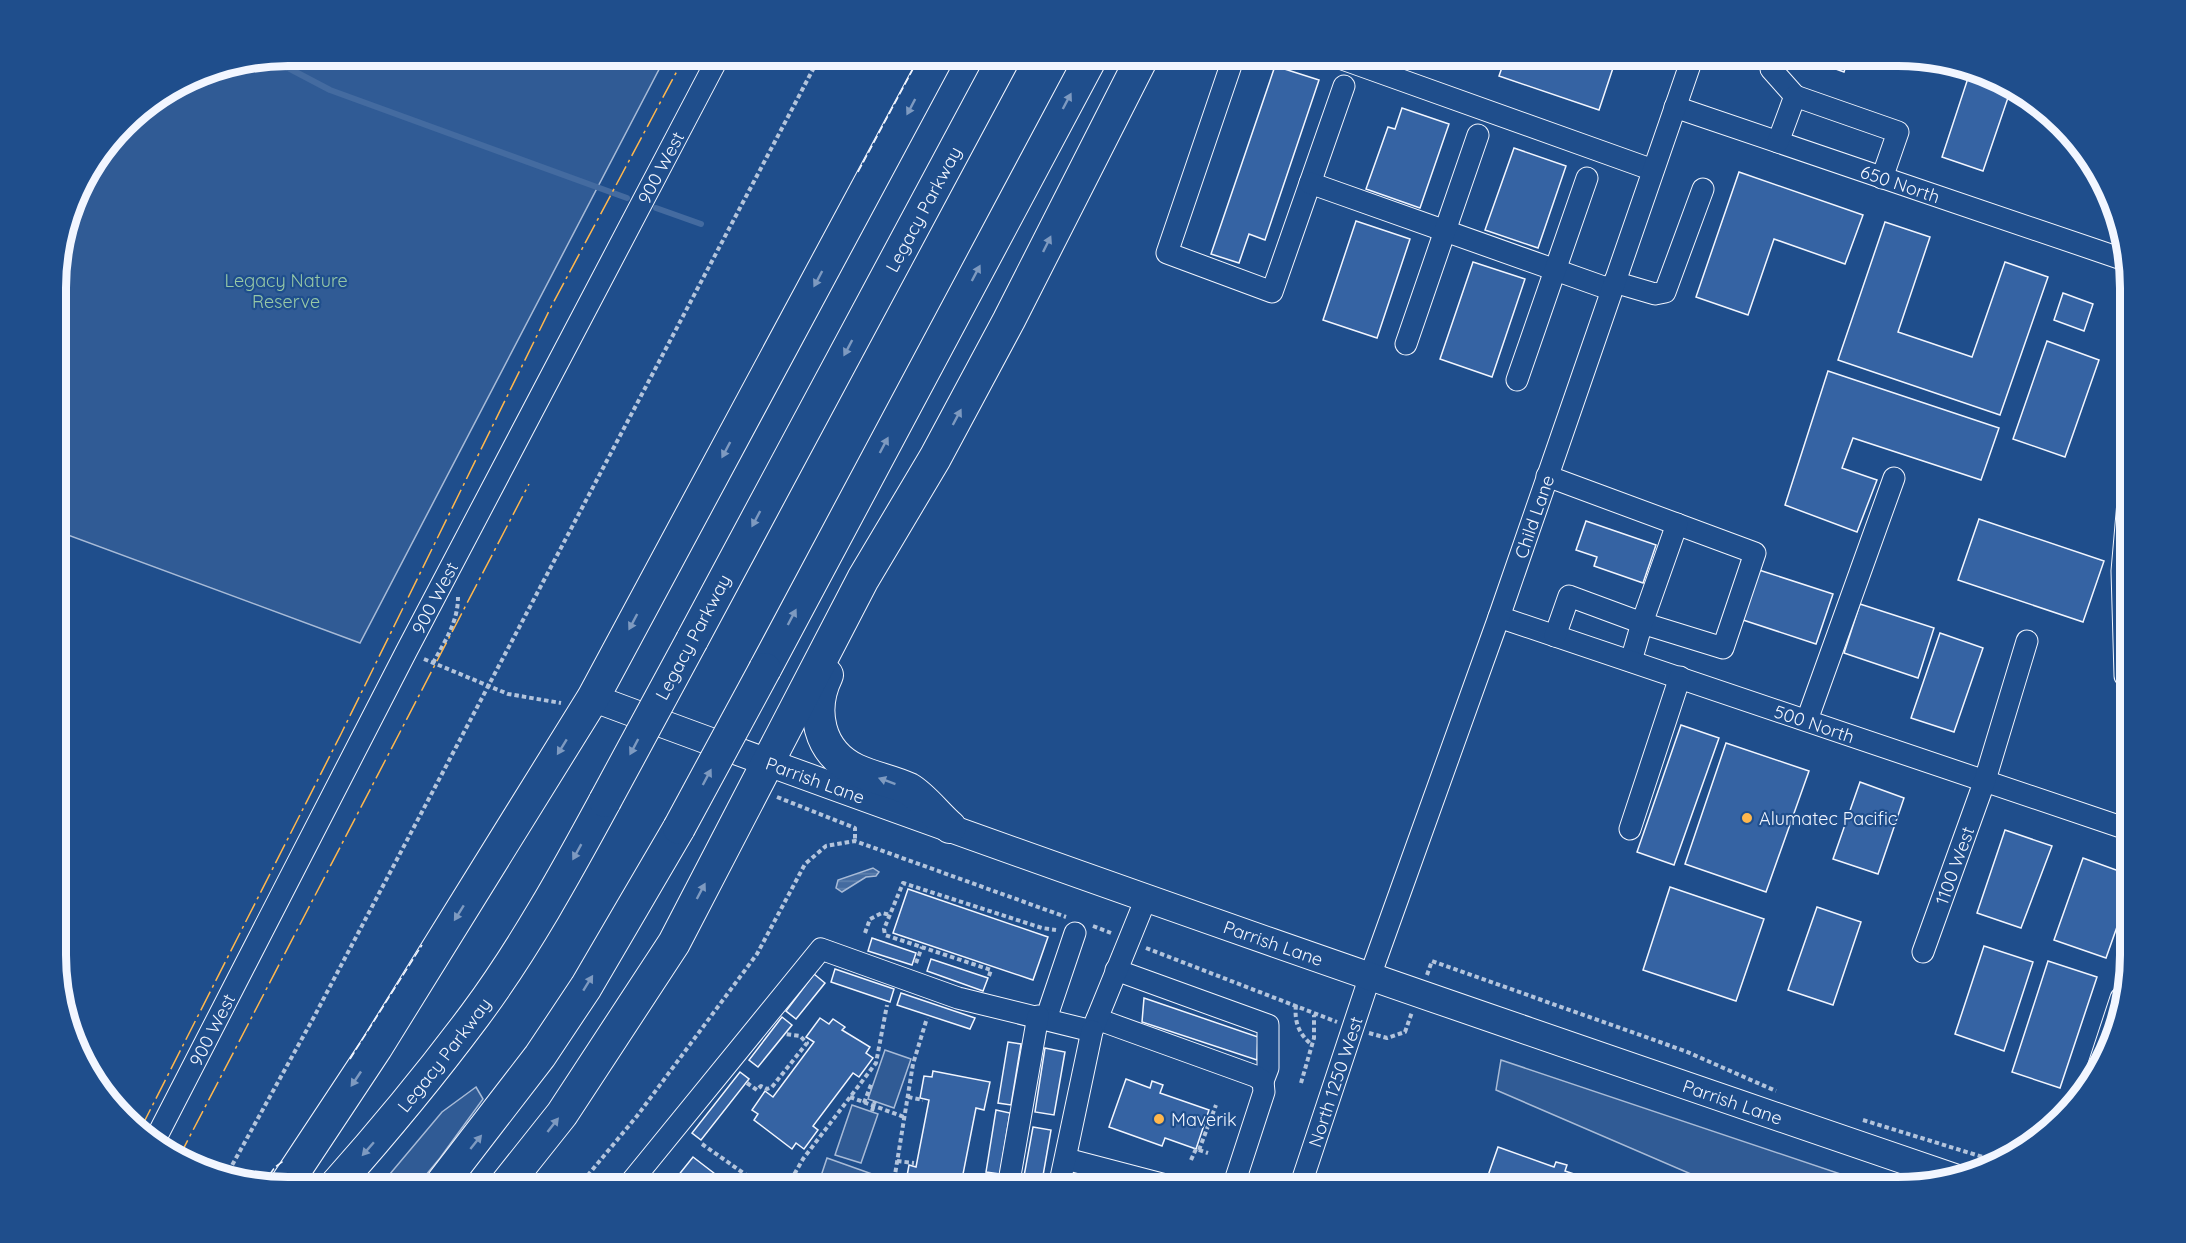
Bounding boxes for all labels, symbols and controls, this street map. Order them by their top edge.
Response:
one-way arrow [1062,92,1072,109]
one-way arrow [906,99,916,116]
street label: 900 West [632,128,689,208]
street label: Legacy Parkway [880,142,966,276]
street label: 650 North [1858,159,1943,208]
one-way arrow [1042,235,1051,252]
one-way arrow [971,264,981,281]
park label: Legacy Nature Reserve [224,269,348,313]
one-way arrow [813,270,823,287]
one-way arrow [843,340,853,357]
one-way arrow [952,408,962,425]
one-way arrow [879,436,889,453]
one-way arrow [721,442,731,459]
street label: Child Lane [1509,472,1559,561]
one-way arrow [751,511,761,528]
street label: 900 West [406,558,463,638]
street label: Legacy Parkway [650,570,736,704]
one-way arrow [787,608,797,626]
one-way arrow [628,614,638,631]
street label: 500 North [1771,699,1858,748]
one-way arrow [629,738,639,755]
one-way arrow [556,739,567,756]
street label: Parrish Lane [763,751,868,808]
one-way arrow [702,768,712,785]
one-way arrow [877,776,895,786]
place label: Alumatec Pacific [1759,807,1897,830]
marker: Alumatec Pacific [1740,811,1754,825]
street label: 1100 West [1930,823,1979,908]
one-way arrow [572,844,582,861]
one-way arrow [697,883,706,900]
one-way arrow [454,905,465,921]
street label: Parrish Lane [1220,915,1326,971]
one-way arrow [583,975,594,991]
street label: 900 West [184,990,240,1070]
street label: Legacy Parkway [392,993,496,1117]
street label: North 1250 West [1303,1013,1367,1150]
one-way arrow [350,1070,362,1086]
street label: Parrish Lane [1680,1074,1786,1129]
place label: Maverik [1171,1108,1237,1131]
marker: Maverik [1152,1112,1166,1126]
one-way arrow [547,1117,560,1133]
one-way arrow [469,1134,482,1150]
one-way arrow [361,1141,375,1156]

